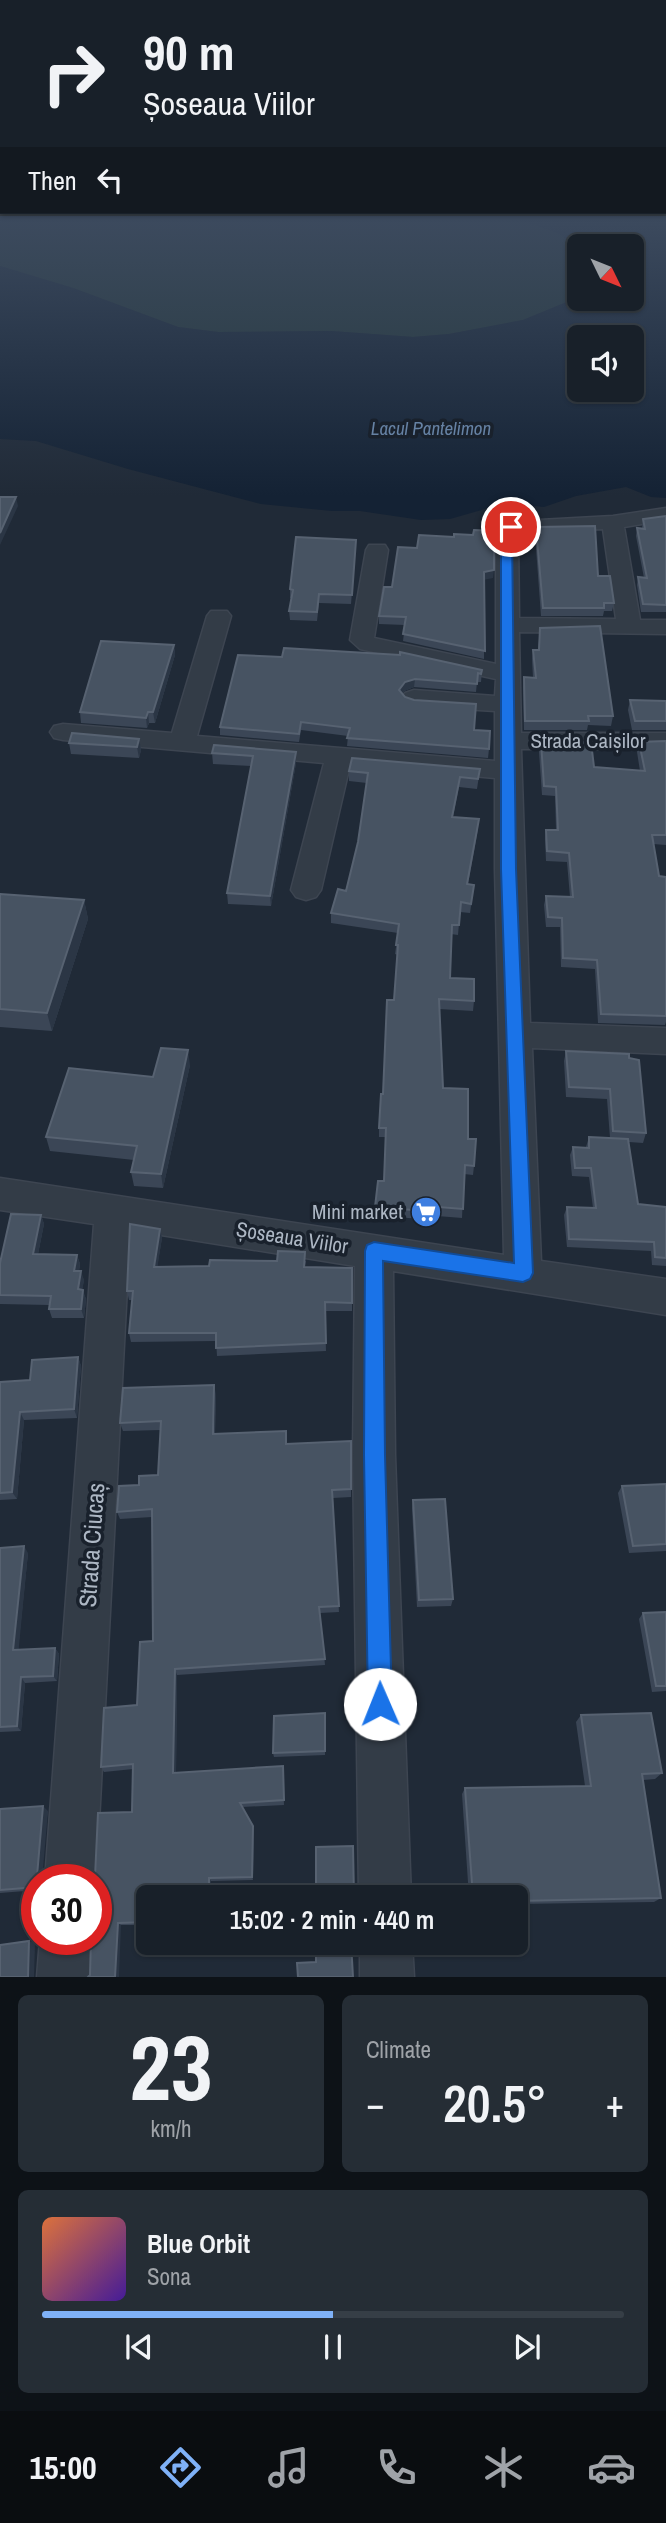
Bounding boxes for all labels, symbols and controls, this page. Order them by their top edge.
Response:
text: 90 m [143,19,235,85]
icon: right [28,28,119,119]
text: Șoseaua Viilor [143,82,315,125]
icon: left [91,161,129,199]
text: Then [28,163,77,198]
north arrow [567,234,644,312]
map controls [567,234,644,402]
button: sound [567,325,644,402]
water label: Lacul Pantelimon [371,415,491,441]
pin [481,497,541,557]
icon: arrive [492,508,530,546]
street label: Strada Caișilor [531,726,646,755]
supermarket icon: Mini market [409,1195,443,1229]
place label: Mini market [312,1197,403,1226]
street label: Șoseaua Viilor [234,1214,350,1261]
street label: Strada Ciucaș [71,1482,111,1608]
position arrow [343,1667,417,1741]
speed limit sign: 30 [21,1864,112,1955]
text: 15:02 · 2 min · 440 m [230,1902,434,1937]
text: 23 [130,2006,213,2128]
text: Climate [366,2034,431,2065]
text: 20.5° [443,2068,547,2138]
text: − [366,2078,384,2129]
text: + [606,2078,624,2129]
text: km/h [151,2113,191,2144]
text: Blue Orbit [147,2226,250,2261]
text: Sona [147,2261,191,2292]
icon: previous [120,2328,158,2366]
icon: pause [314,2328,352,2366]
icon: next [508,2328,546,2366]
icon: directions [156,2443,205,2492]
icon: music [264,2443,313,2492]
icon: phone [372,2443,421,2492]
icon: climate [479,2443,528,2492]
icon: car [587,2443,636,2492]
text: 15:00 [29,2446,97,2489]

